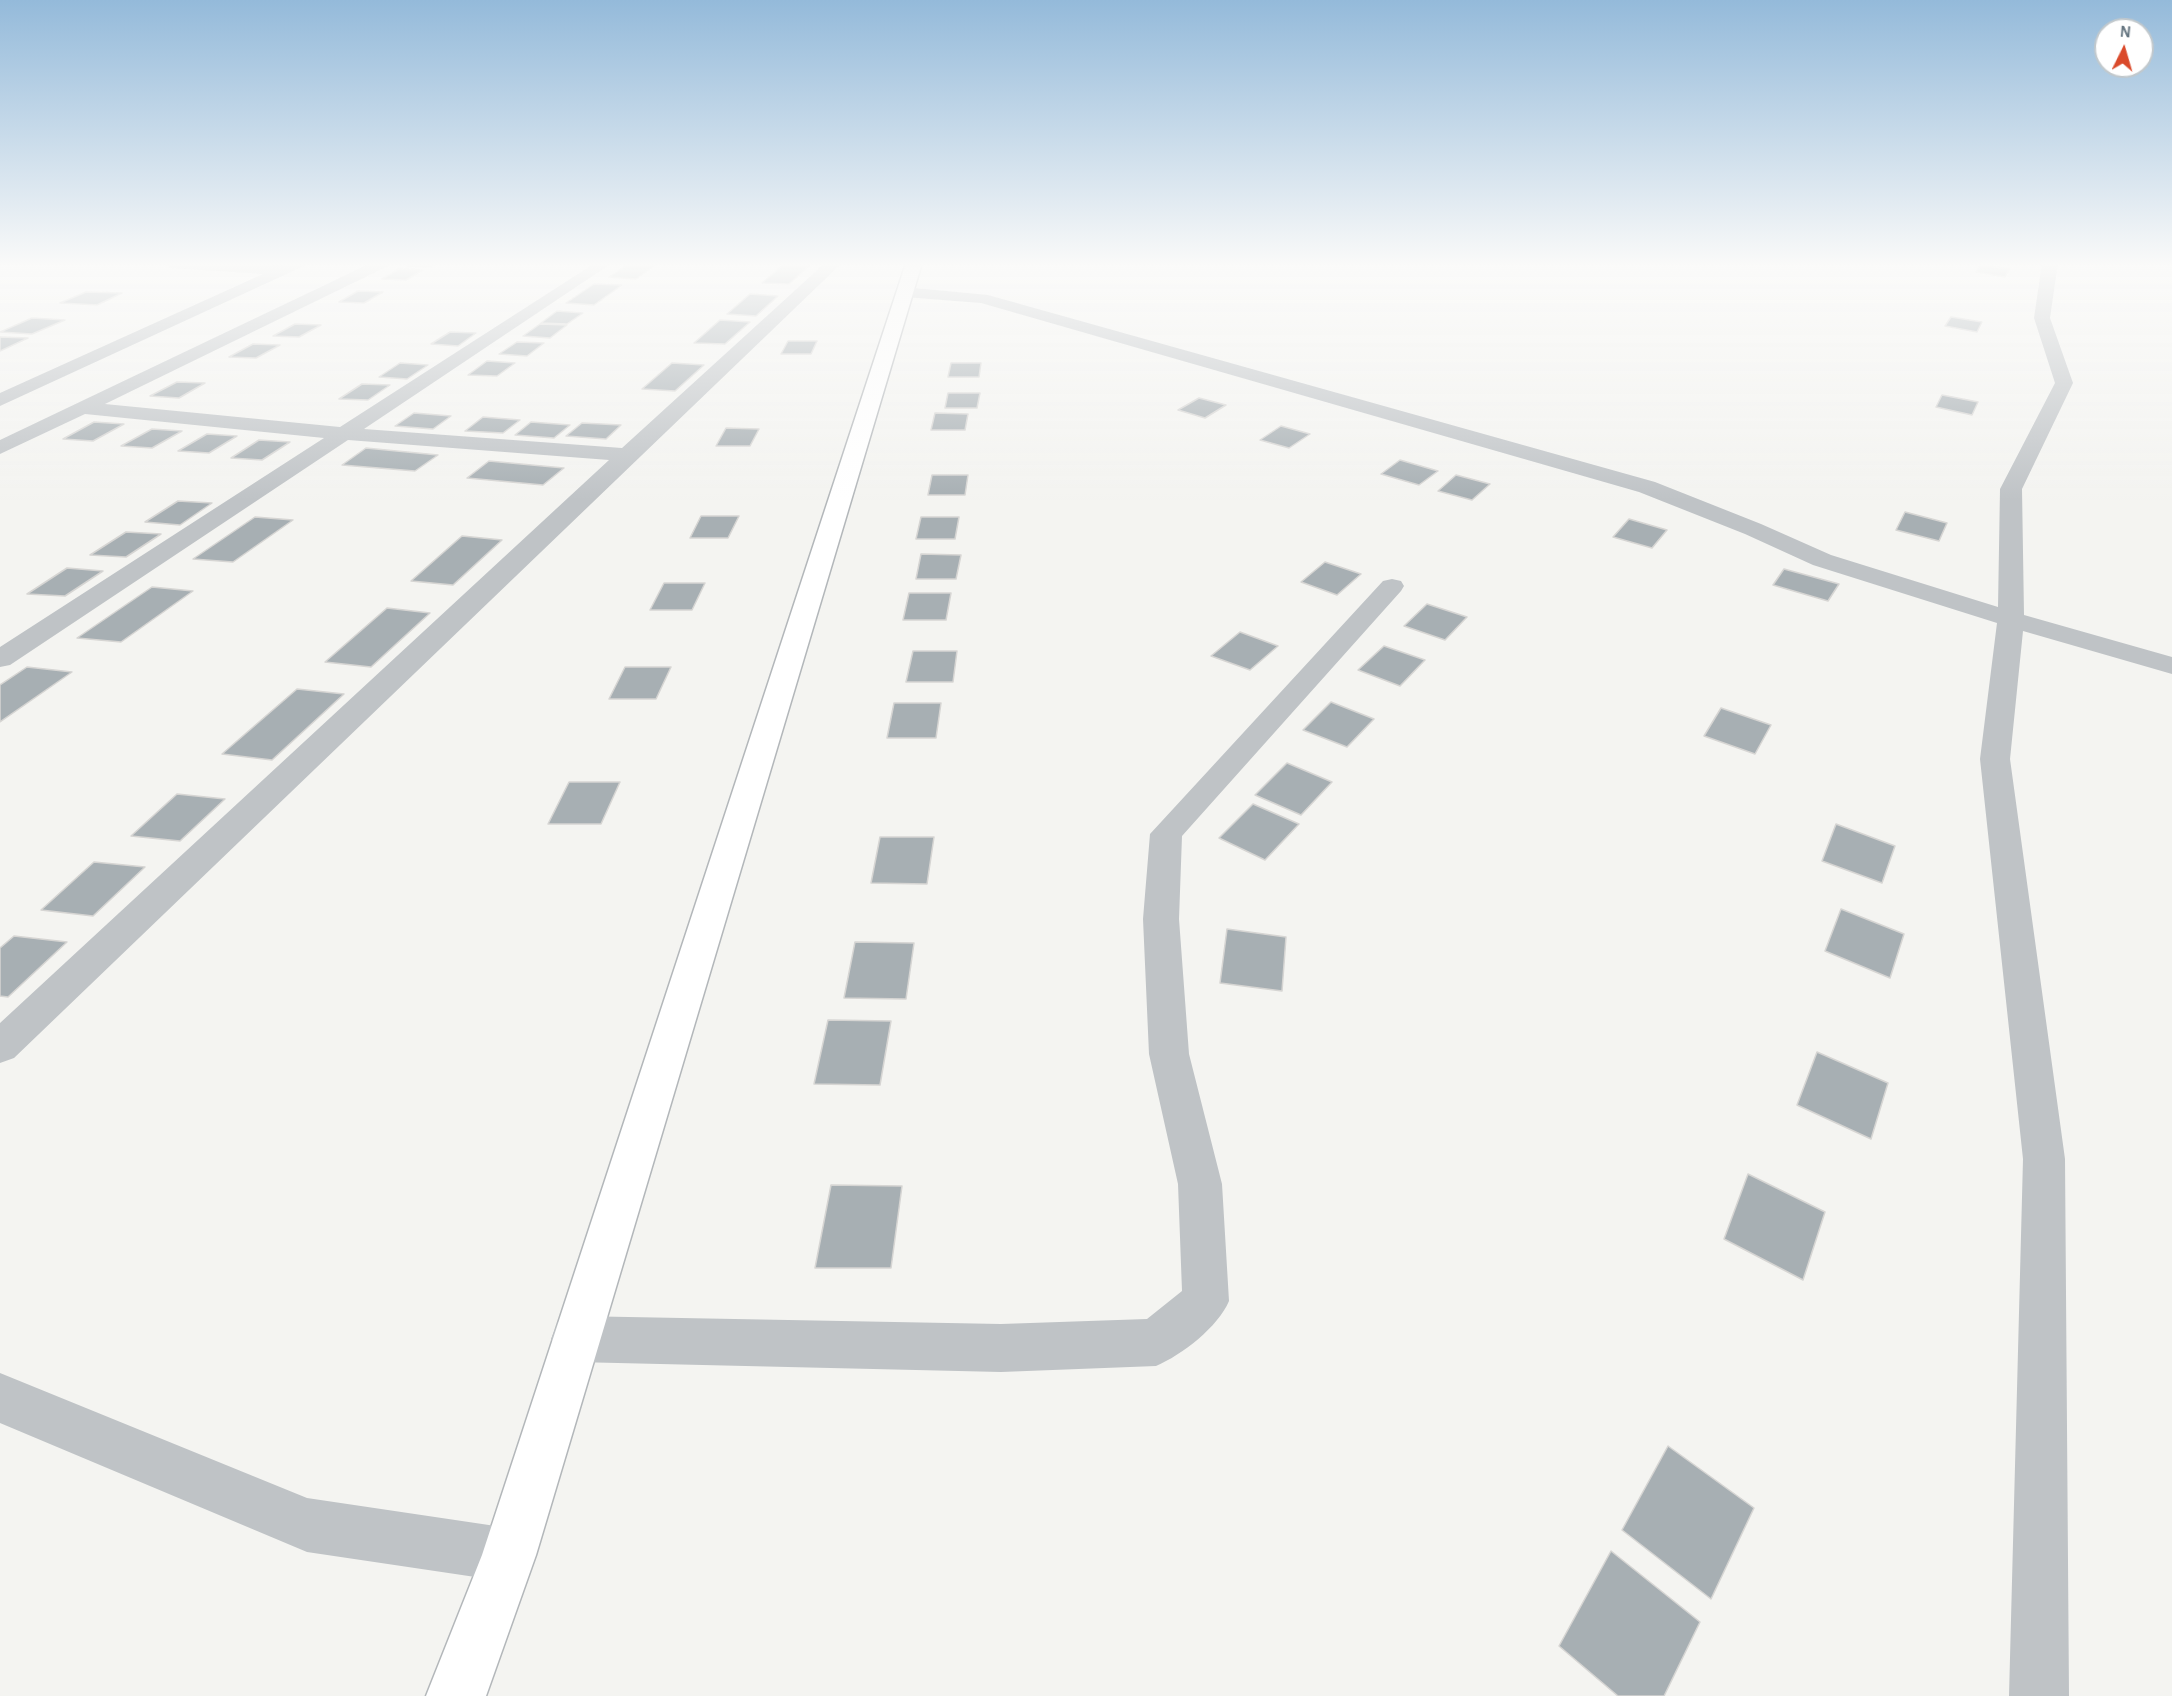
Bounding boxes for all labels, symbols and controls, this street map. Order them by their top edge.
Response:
north arrow [2094,18,2154,78]
text: N [2119,24,2132,41]

